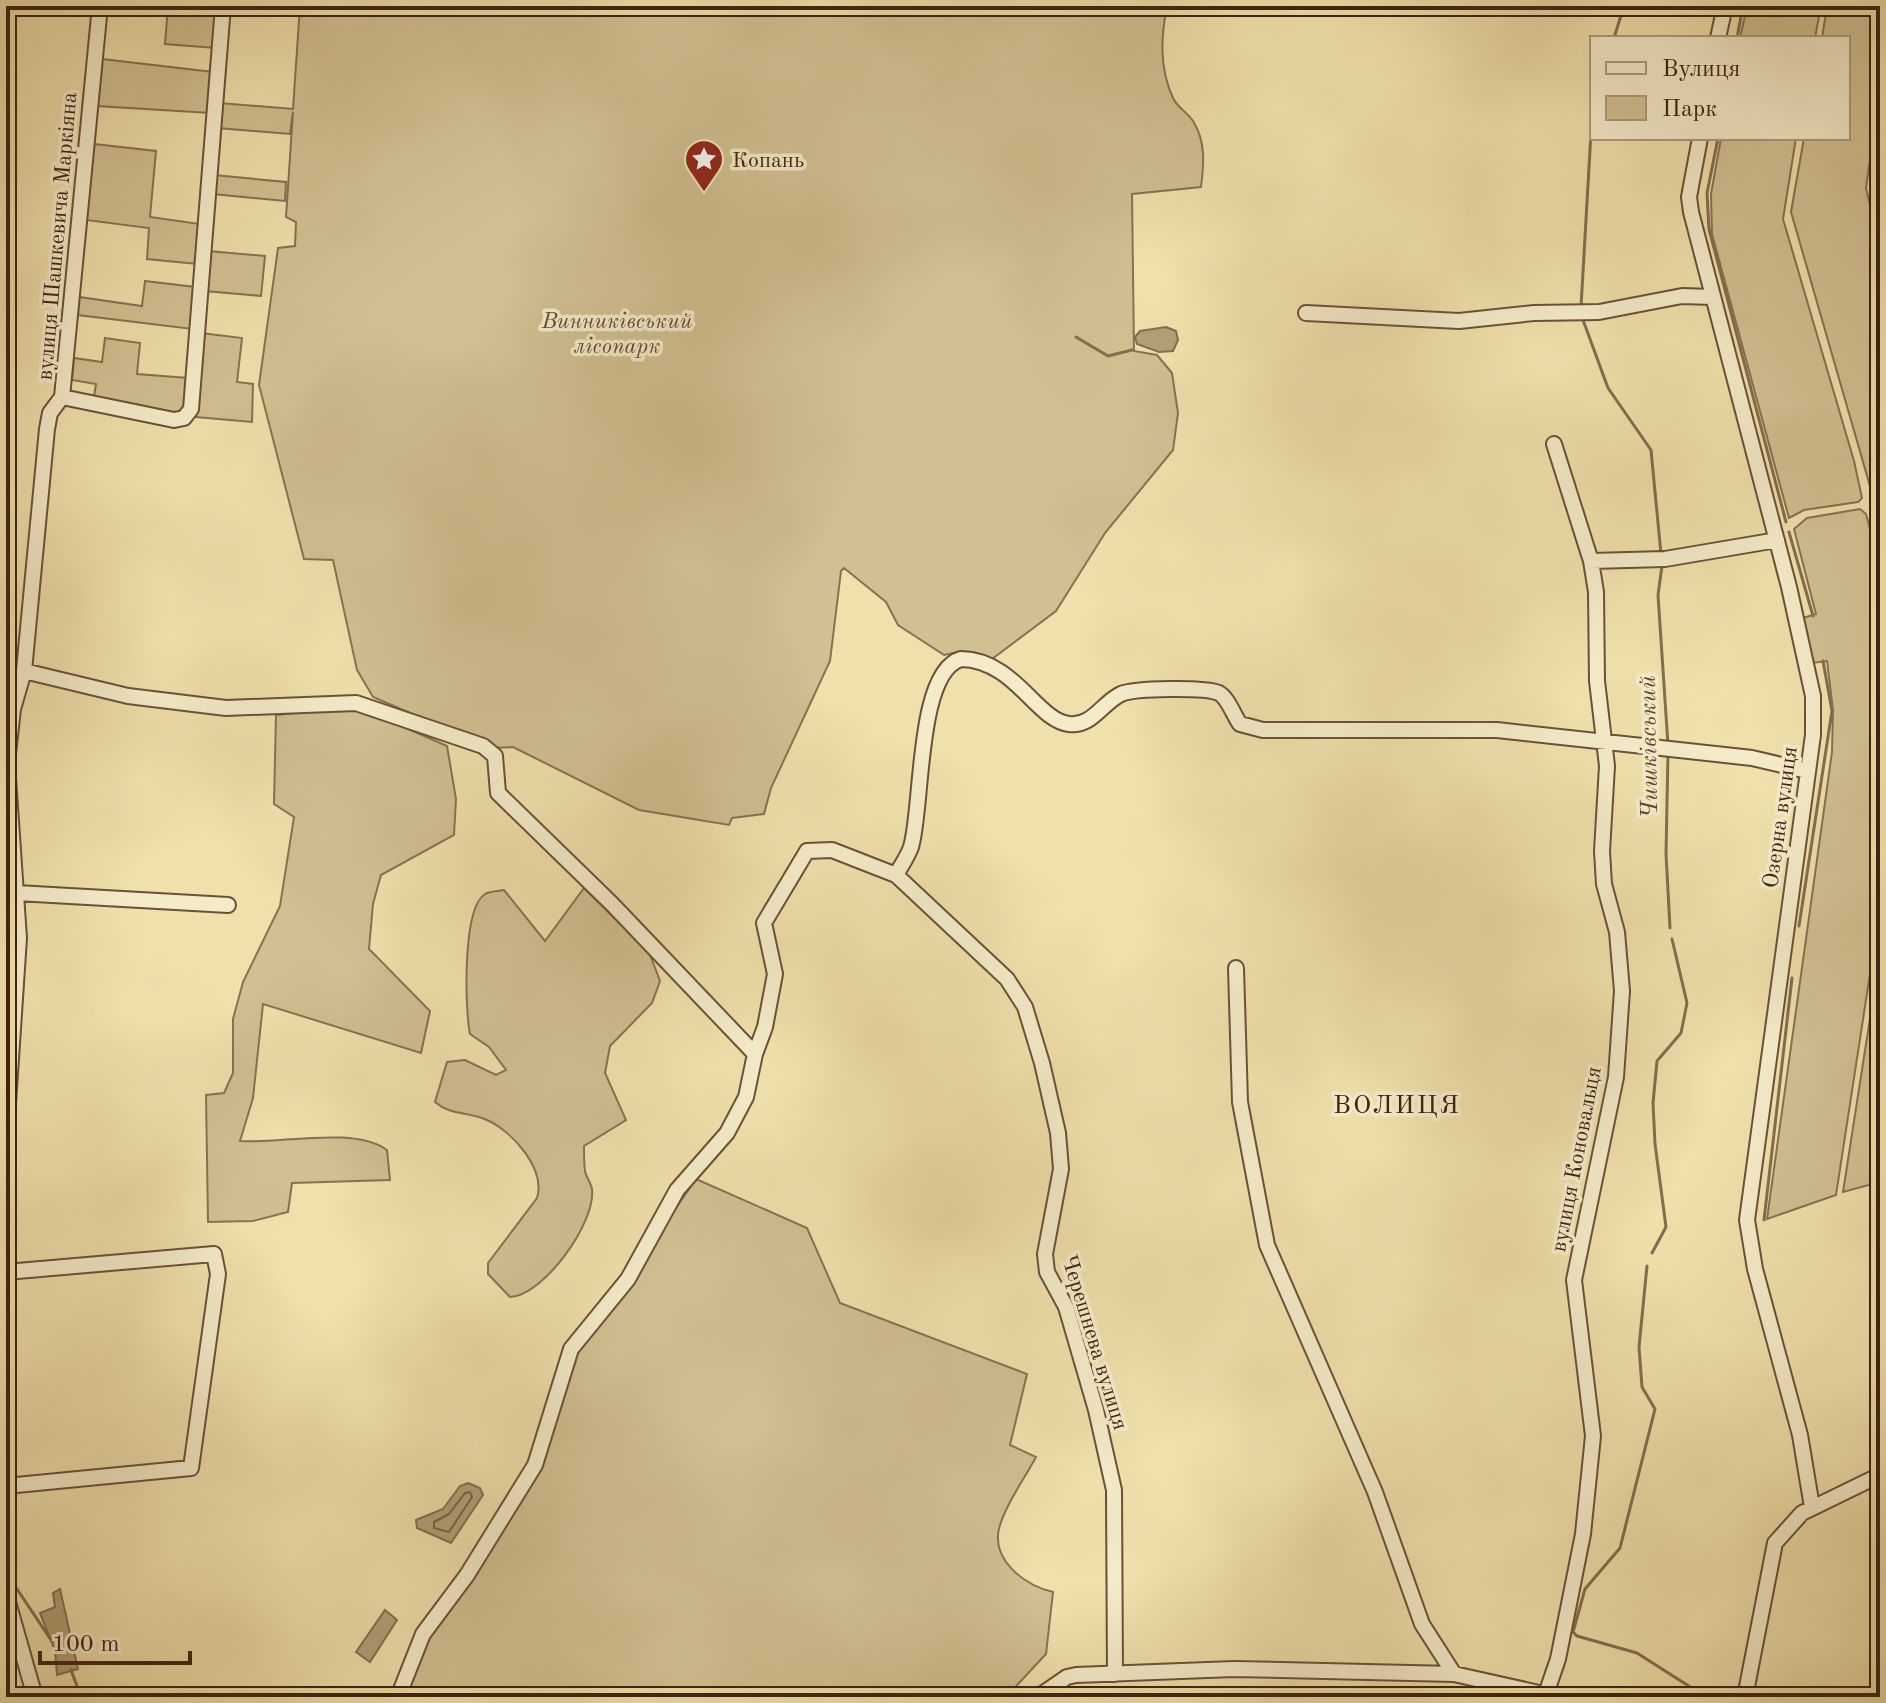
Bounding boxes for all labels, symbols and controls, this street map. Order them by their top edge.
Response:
legend [1590,36,1850,140]
text: Вулиця [1662,58,1741,82]
street label: вулиця Шашкевича Маркіяна [34,91,82,381]
text: Парк [1662,98,1717,122]
place icon: Копань [683,138,725,193]
place label: Копань [732,150,804,172]
park label: Винниківський лісопарк [541,311,693,358]
water label: Чишківський [1637,675,1663,819]
street label: Озерна вулиця [1760,745,1802,890]
street label: вулиця Коновальця [1548,1065,1606,1254]
district label: ВОЛИЦЯ [1333,1093,1461,1119]
street label: Черешнева вулиця [1057,1252,1131,1433]
scale bar [40,1615,190,1665]
text: 100 m [52,1633,120,1657]

